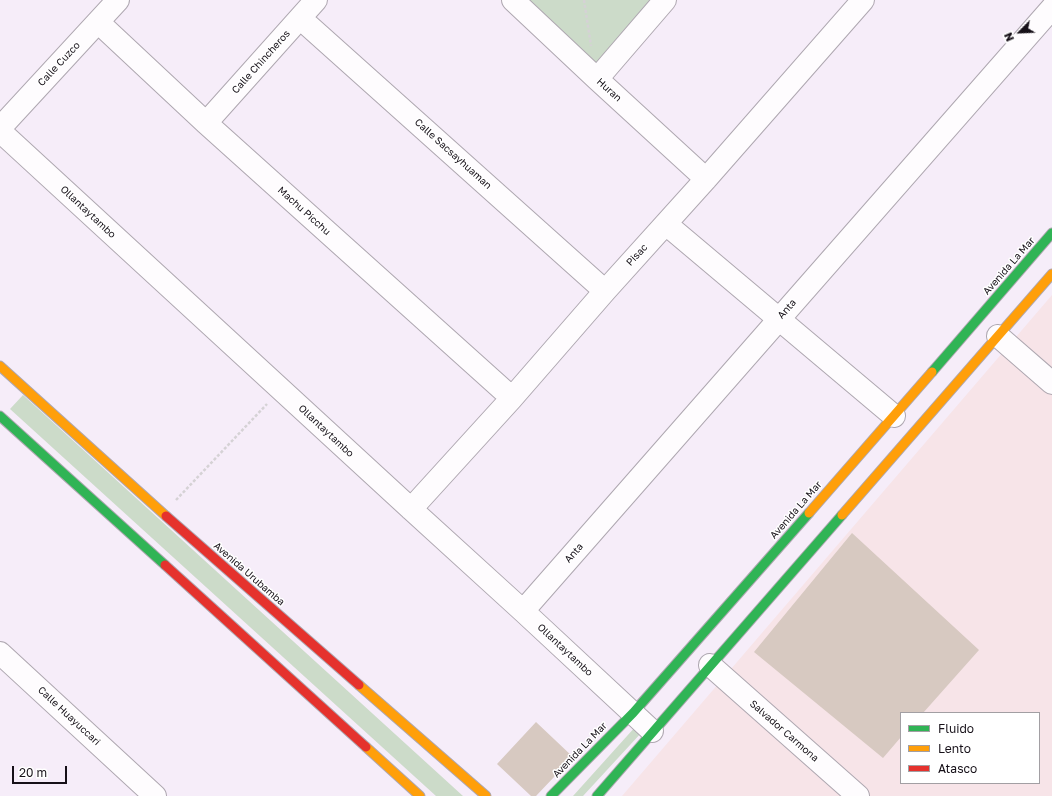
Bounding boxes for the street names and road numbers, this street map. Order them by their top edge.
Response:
street label: Calle Chincheros [229,28,293,96]
street label: Calle Cuzco [35,39,83,89]
street label: Huran [594,76,624,104]
street label: Calle Sacsayhuaman [412,116,494,192]
street label: Ollantaytambo [58,183,118,241]
street label: Machu Picchu [275,184,333,238]
street label: Avenida La Mar [981,235,1037,297]
street label: Pisac [624,242,650,268]
street label: Anta [775,297,799,321]
street label: Ollantaytambo [296,402,356,460]
street label: Avenida La Mar [768,479,824,541]
street label: Avenida Urubamba [211,540,287,608]
street label: Anta [562,541,586,565]
street label: Ollantaytambo [535,621,595,679]
street label: Calle Huayuccari [35,684,103,748]
street label: Salvador Carmona [747,698,821,764]
street label: Avenida La Mar [550,720,610,780]

